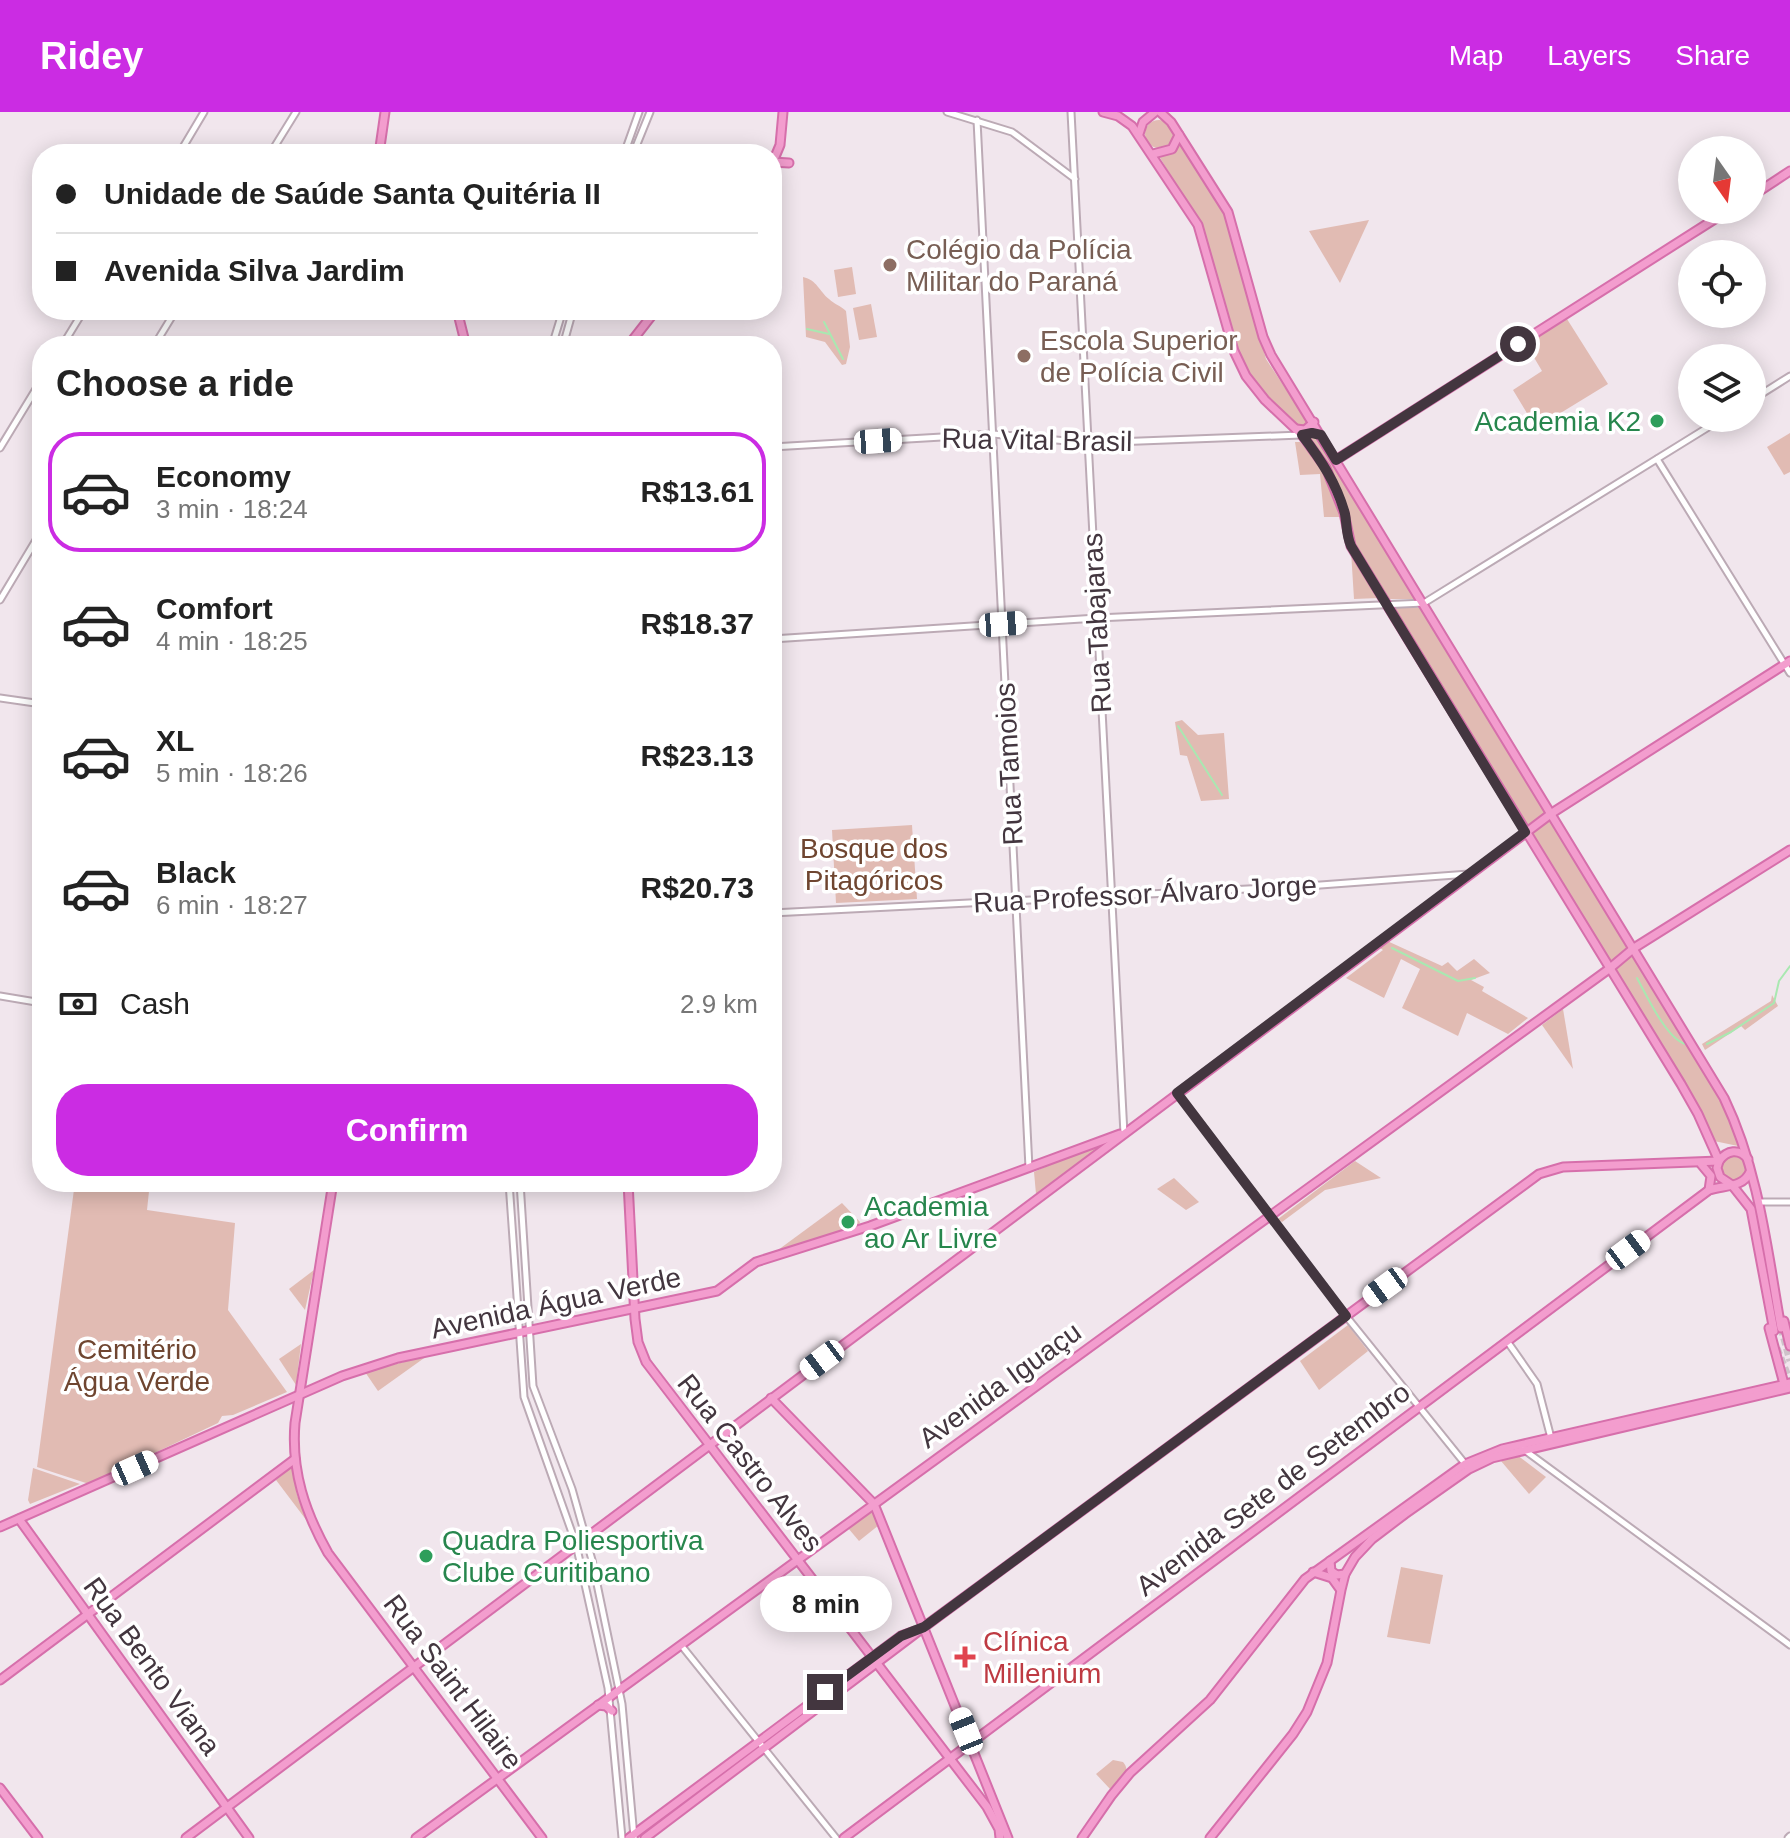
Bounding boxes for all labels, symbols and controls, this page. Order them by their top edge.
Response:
text: Ridey [40,35,143,77]
text: Map [1449,40,1503,71]
text: Layers [1547,40,1631,71]
text: Share [1675,40,1750,71]
north arrow [1678,136,1766,224]
map controls [1678,136,1766,432]
text: Unidade de Saúde Santa Quitéria II [104,177,601,210]
place label: Colégio da Polícia Militar do Paraná [906,234,1132,297]
button: locate [1678,240,1766,328]
text: Avenida Silva Jardim [104,254,405,287]
marker: Colégio da Polícia Militar do Paraná [881,256,899,274]
place label: Escola Superior de Polícia Civil [1040,325,1238,388]
route start [1500,326,1536,362]
button: layers [1678,344,1766,432]
marker: Escola Superior de Polícia Civil [1015,347,1033,365]
text: Choose a ride [56,363,294,404]
place label: Academia K2 [1474,406,1641,437]
marker: Academia K2 [1648,412,1666,430]
street label: Rua Vital Brasil [941,423,1133,457]
car [853,427,903,455]
icon: car [60,456,132,528]
text: Economy [156,460,291,493]
text: R$13.61 [641,475,754,508]
text: 3 min · 18:24 [156,494,308,524]
street label: Rua Tabajaras [1077,532,1117,714]
icon: car [60,588,132,660]
text: Comfort [156,592,273,625]
text: R$18.37 [641,607,754,640]
car [978,610,1028,638]
text: 4 min · 18:25 [156,626,308,656]
street label: Rua Tamoios [989,682,1029,846]
icon: car [60,720,132,792]
text: XL [156,724,194,757]
text: R$23.13 [641,739,754,772]
text: 5 min · 18:26 [156,758,308,788]
park label: Bosque dos Pitagóricos [800,833,948,896]
icon: car [60,852,132,924]
text: Black [156,856,236,889]
street label: Rua Professor Álvaro Jorge [972,870,1318,918]
text: R$20.73 [641,871,754,904]
text: 6 min · 18:27 [156,890,308,920]
icon: cash [56,982,100,1026]
text: Cash [120,987,190,1020]
text: 2.9 km [680,989,758,1019]
button: Confirm [56,1084,758,1176]
place label: Academia ao Ar Livre [864,1191,998,1254]
marker: Academia ao Ar Livre [839,1213,857,1231]
car [1602,1226,1654,1274]
street label: Avenida Água Verde [428,1261,684,1345]
car [1359,1263,1411,1311]
street label: Avenida Iguaçu [913,1316,1087,1454]
park label: Cemitério Água Verde [64,1334,210,1397]
car [796,1336,848,1384]
street label: Rua Castro Alves [671,1368,829,1558]
street label: Avenida Sete de Setembro [1130,1376,1416,1602]
car [108,1447,162,1489]
place label: Quadra Poliesportiva Clube Curitibano [442,1525,704,1588]
marker: Quadra Poliesportiva Clube Curitibano [417,1547,435,1565]
street label: Rua Bento Viana [77,1571,227,1761]
callout: 8 min [759,1576,891,1632]
street label: Rua Saint Hilaire [377,1589,529,1775]
text: 8 min [792,1589,860,1619]
place label: Clínica Millenium [983,1626,1101,1689]
marker: Clínica Millenium [954,1646,976,1668]
route end [807,1674,843,1710]
car [946,1704,986,1758]

